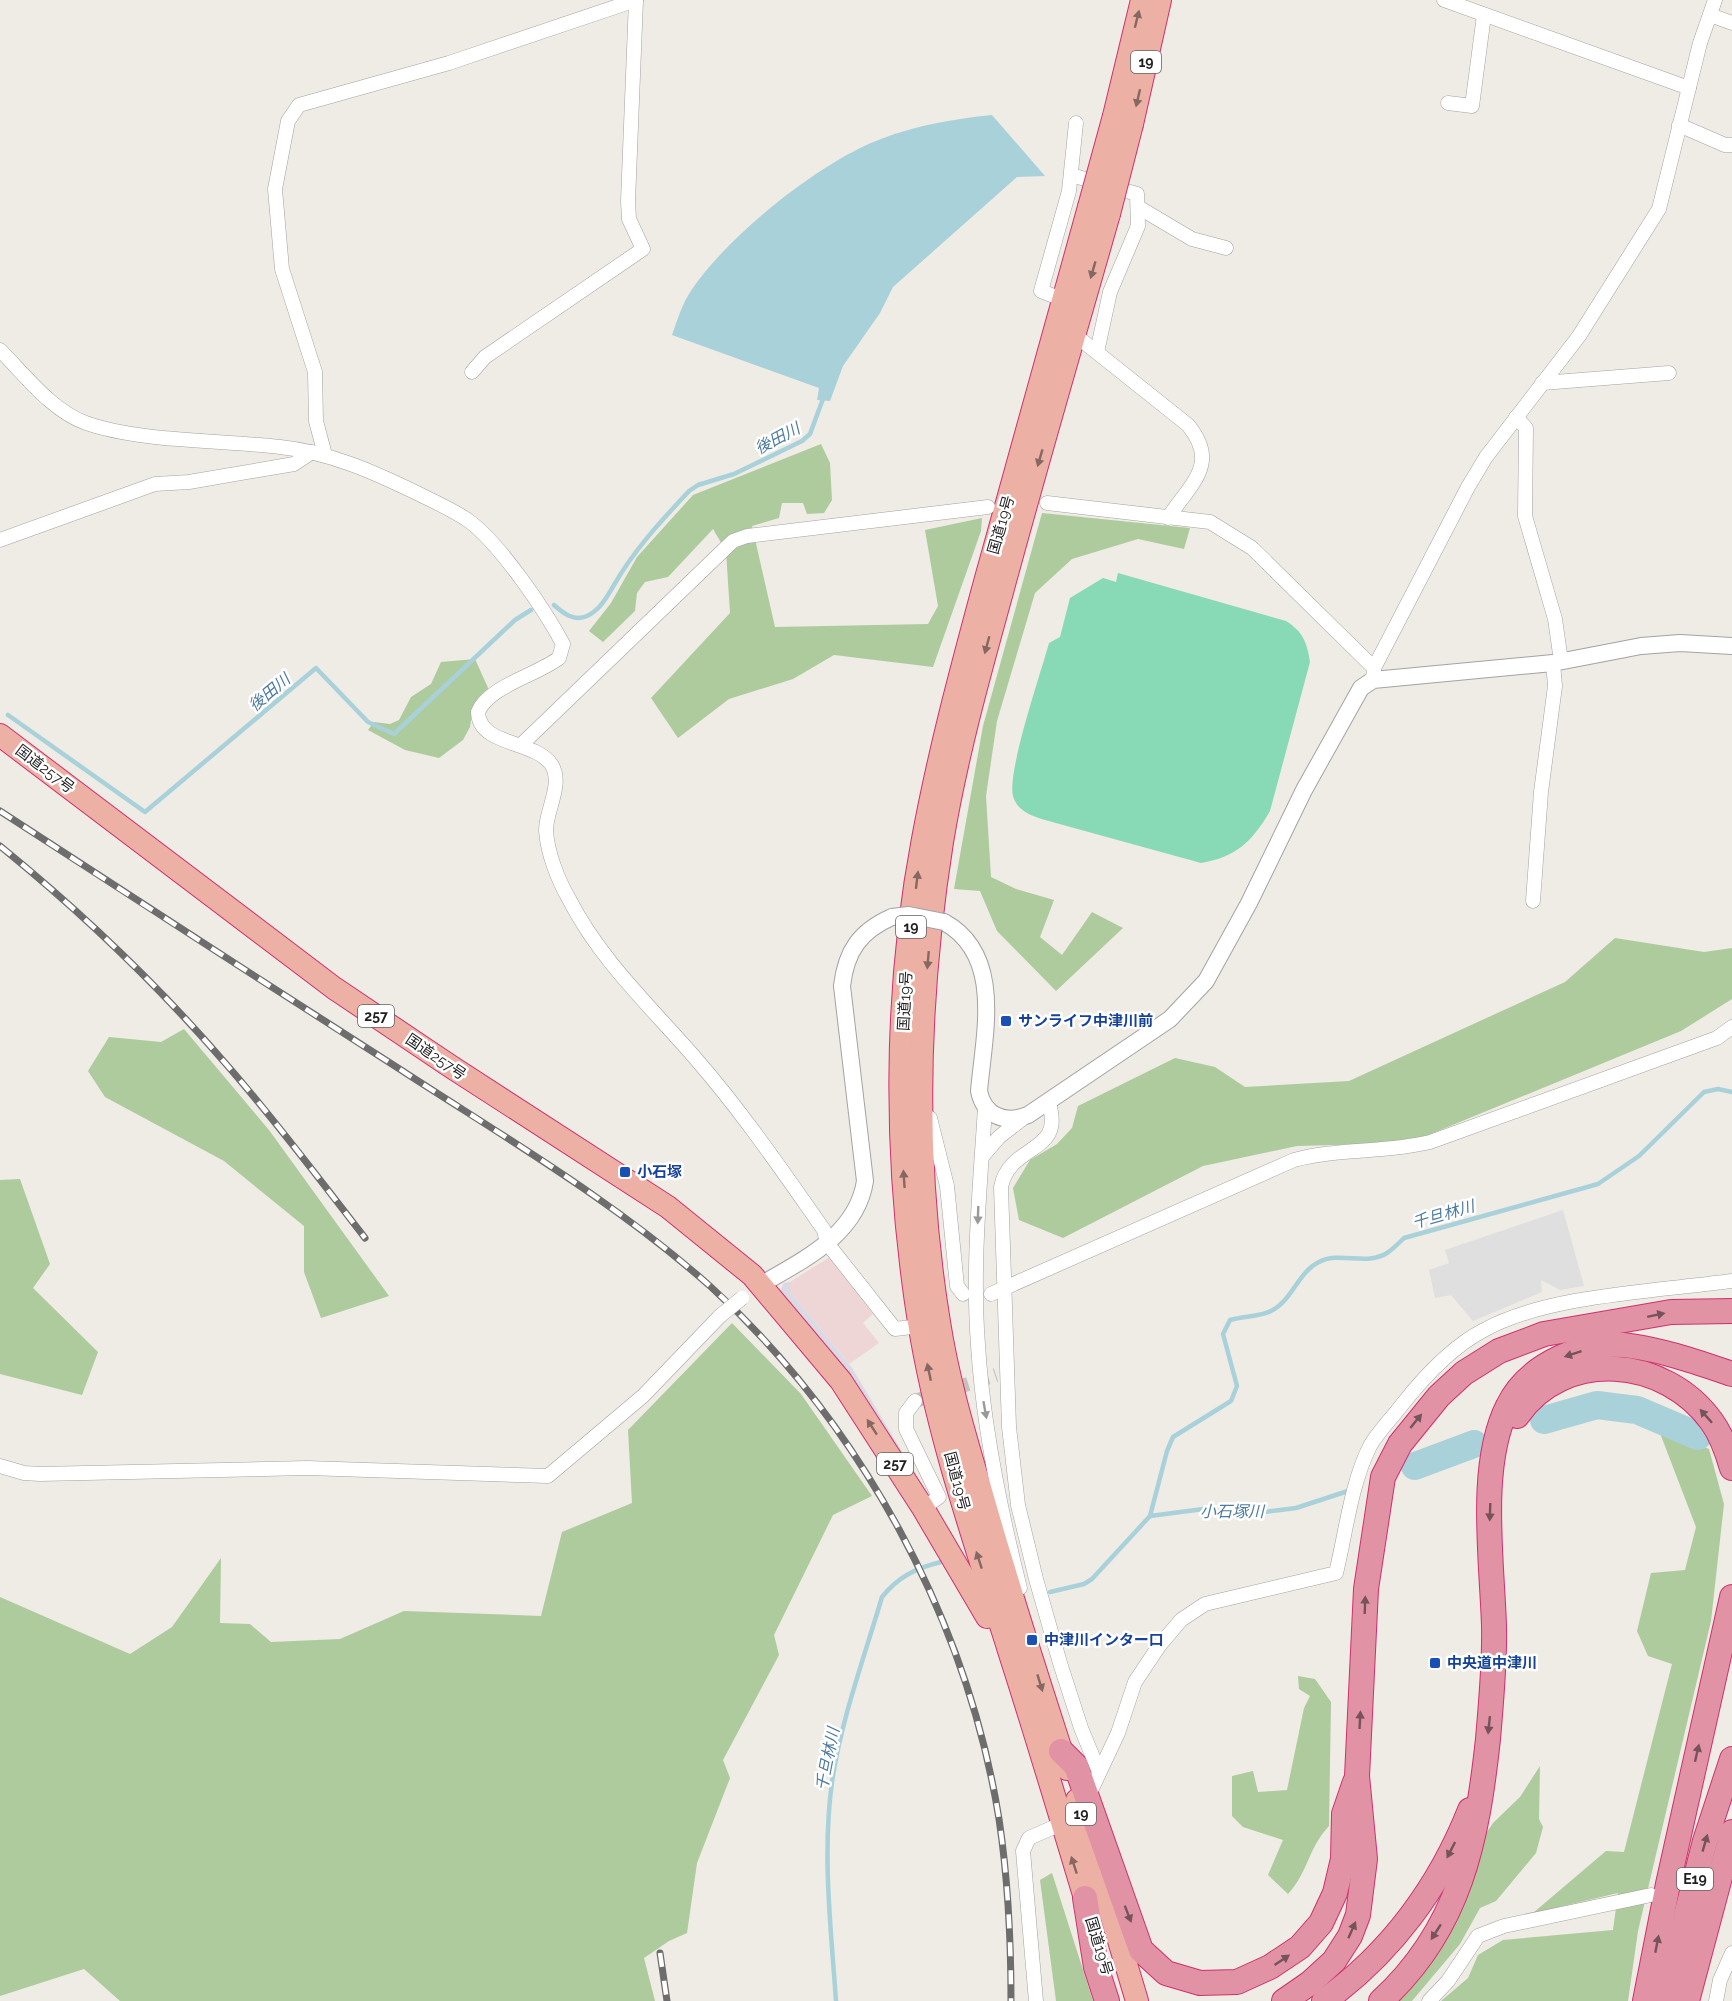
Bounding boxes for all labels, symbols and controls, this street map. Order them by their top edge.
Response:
one-way arrow [1133,10,1143,28]
road number: 19 [1131,51,1161,73]
one-way arrow [1132,89,1142,107]
one-way arrow [1088,261,1097,279]
water label: 後田川 [752,418,805,458]
one-way arrow [1034,448,1044,467]
street label: 国道19号 [984,494,1018,556]
one-way arrow [982,636,992,655]
water label: 後田川 [245,668,295,715]
street label: 国道257号 [12,741,78,797]
one-way arrow [913,870,922,889]
road number: 19 [896,916,926,938]
one-way arrow [923,951,933,970]
street label: 国道19号 [894,970,916,1032]
road number: 257 [358,1005,394,1027]
place label: サンライフ中津川前 [1018,1012,1153,1030]
marker: サンライフ中津川前 [999,1014,1013,1028]
street label: 国道257号 [402,1030,470,1084]
place label: 小石塚 [637,1163,682,1181]
marker: 小石塚 [618,1165,632,1179]
one-way arrow [899,1169,908,1188]
water label: 千旦林川 [1410,1196,1478,1232]
one-way arrow [974,1206,983,1225]
one-way arrow [1647,1310,1666,1319]
one-way arrow [1564,1349,1582,1359]
one-way arrow [924,1362,933,1381]
one-way arrow [981,1400,990,1419]
one-way arrow [1700,1409,1713,1424]
one-way arrow [1410,1414,1422,1429]
one-way arrow [867,1419,878,1435]
street label: 国道19号 [941,1450,973,1512]
road number: 257 [877,1453,913,1475]
water label: 小石塚川 [1200,1502,1266,1521]
one-way arrow [1486,1502,1495,1521]
one-way arrow [974,1551,984,1569]
one-way arrow [1361,1596,1370,1615]
place label: 中津川インター口 [1044,1631,1164,1649]
marker: 中津川インター口 [1025,1633,1039,1647]
place label: 中央道中津川 [1447,1654,1537,1672]
marker: 中央道中津川 [1428,1656,1442,1670]
one-way arrow [1036,1674,1045,1692]
one-way arrow [1355,1711,1365,1730]
one-way arrow [1484,1715,1494,1734]
water label: 千旦林川 [812,1724,843,1792]
one-way arrow [1693,1744,1703,1762]
road number: 19 [1066,1803,1096,1825]
one-way arrow [1701,1834,1710,1852]
one-way arrow [1447,1842,1456,1859]
one-way arrow [1069,1856,1078,1874]
road number: E19 [1677,1868,1713,1890]
one-way arrow [1123,1905,1133,1923]
street label: 国道19号 [1082,1915,1116,1977]
one-way arrow [1347,1921,1356,1938]
one-way arrow [1430,1924,1442,1940]
one-way arrow [1652,1934,1662,1953]
one-way arrow [1274,1954,1290,1965]

